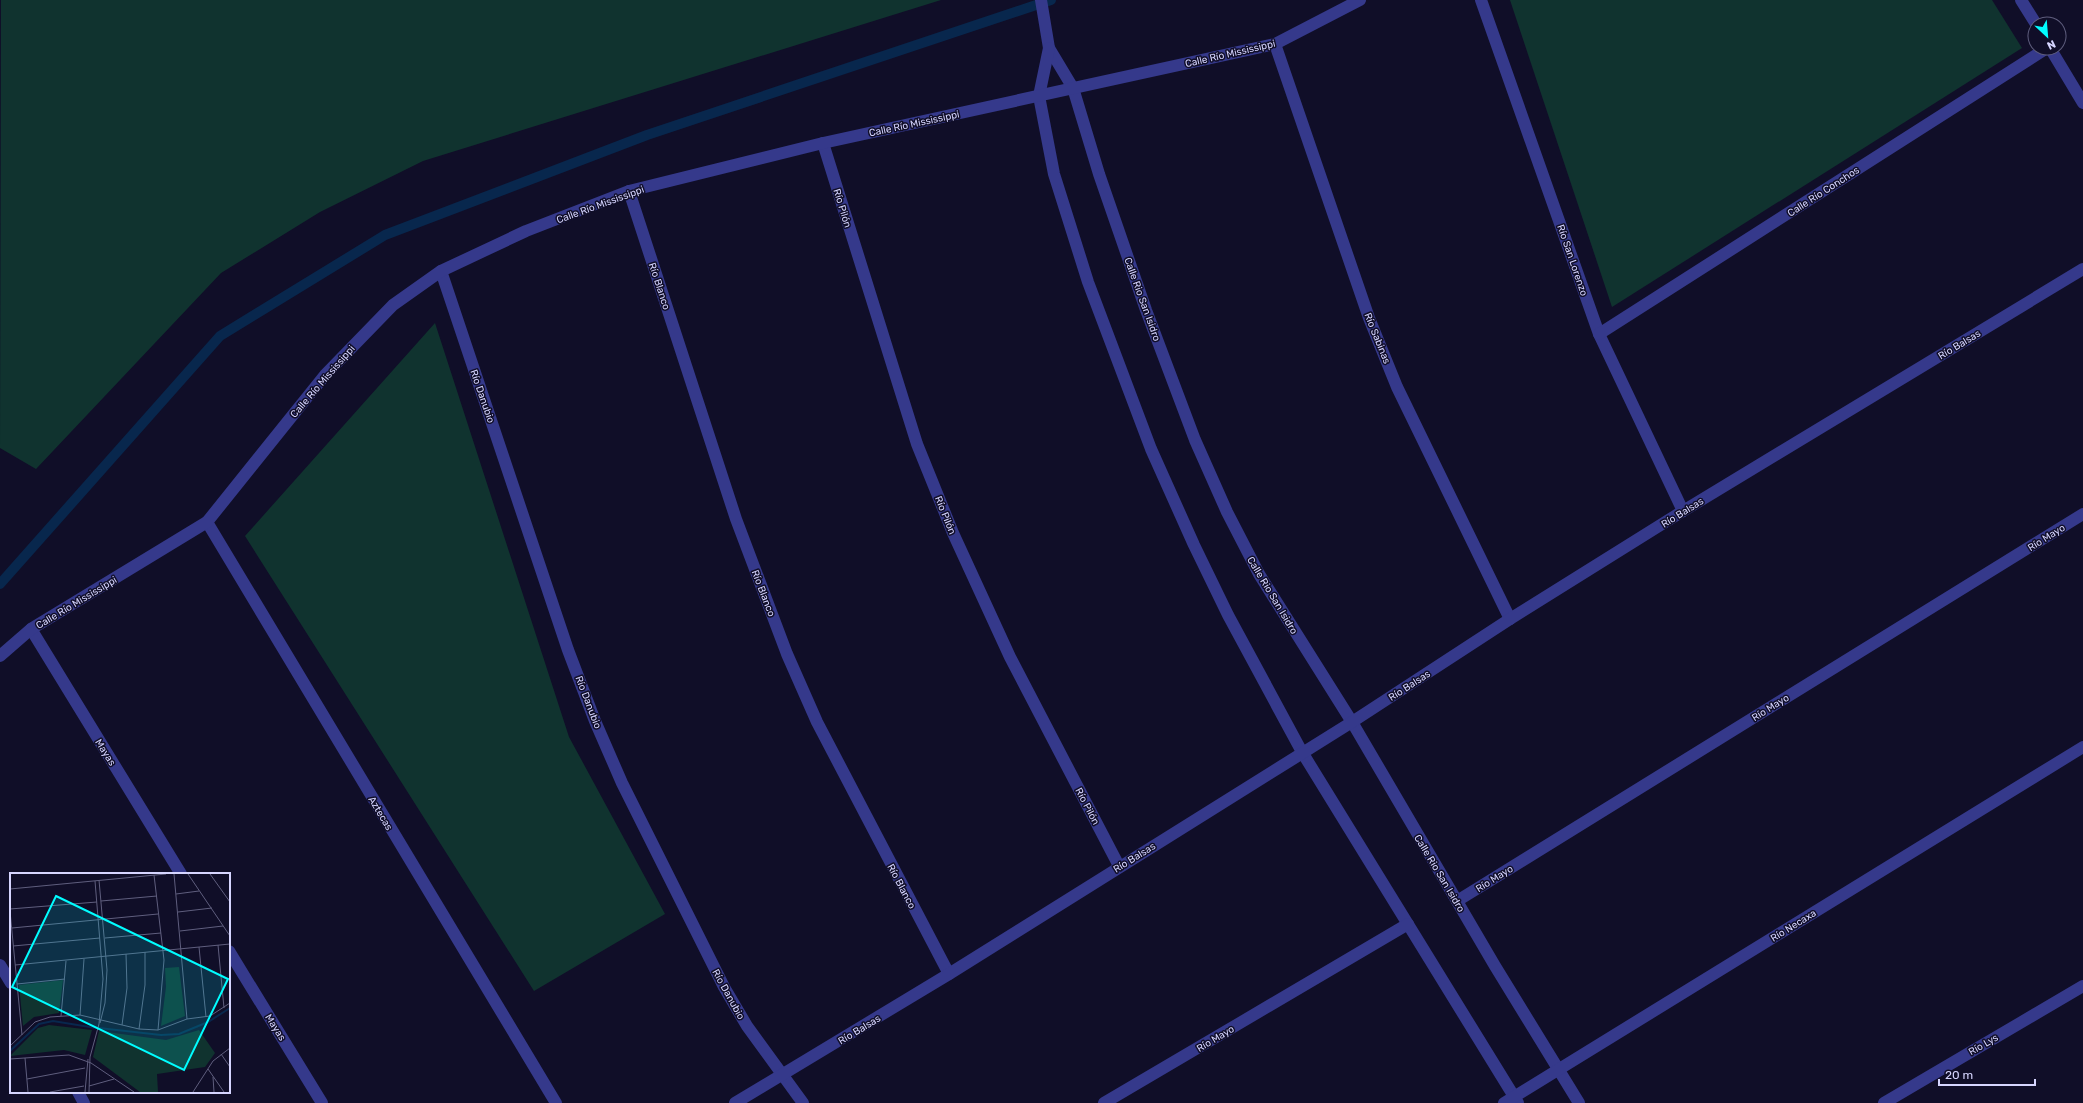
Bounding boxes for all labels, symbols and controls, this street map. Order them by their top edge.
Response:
north arrow [2027,16,2067,56]
text: N [2045,37,2058,52]
street label: Calle Río Mississippi [1184,38,1276,70]
street label: Calle Río Mississippi [868,109,961,139]
street label: Calle Río Conchos [1785,164,1862,220]
street label: Calle Río Mississippi [555,184,646,226]
street label: Río Pilón [830,187,854,229]
street label: Río San Lorenzo [1554,223,1590,298]
street label: Calle Rio San Isidro [1121,256,1163,343]
street label: Río Blanco [646,261,672,312]
street label: Río Sabinas [1361,311,1393,366]
street label: Río Balsas [1936,327,1983,362]
street label: Calle Río Mississippi [288,343,358,420]
street label: Río Danubio [467,368,497,425]
street label: Río Pilón [932,494,958,536]
street label: Río Balsas [1659,495,1706,531]
street label: Río Mayo [2026,522,2068,554]
street label: Calle Rio San Isidro [1244,555,1300,637]
street label: Río Blanco [749,568,778,619]
street label: Calle Río Mississippi [34,574,119,632]
street label: Río Balsas [1386,668,1433,704]
street label: Río Danubio [572,674,604,731]
street label: Río Mayo [1750,692,1792,724]
street label: Mayas [92,737,118,768]
street label: Río Pilón [1072,786,1102,827]
street label: Aztecas [365,794,395,833]
street label: Calle Rio San Isidro [1411,833,1467,915]
street label: Río Balsas [1111,840,1158,876]
street label: Río Blanco [884,862,918,911]
street label: Río Mayo [1474,863,1516,895]
inset map [10,873,230,1093]
street label: Río Necaxa [1768,907,1819,945]
street label: Río Danubio [709,967,747,1022]
street label: Mayas [262,1012,288,1043]
street label: Río Balsas [836,1012,883,1047]
street label: Río Mayo [1195,1023,1237,1055]
street label: Río Lys [1967,1032,2000,1058]
scale bar [1939,1061,2035,1087]
text: 20 m [1945,1068,1973,1082]

